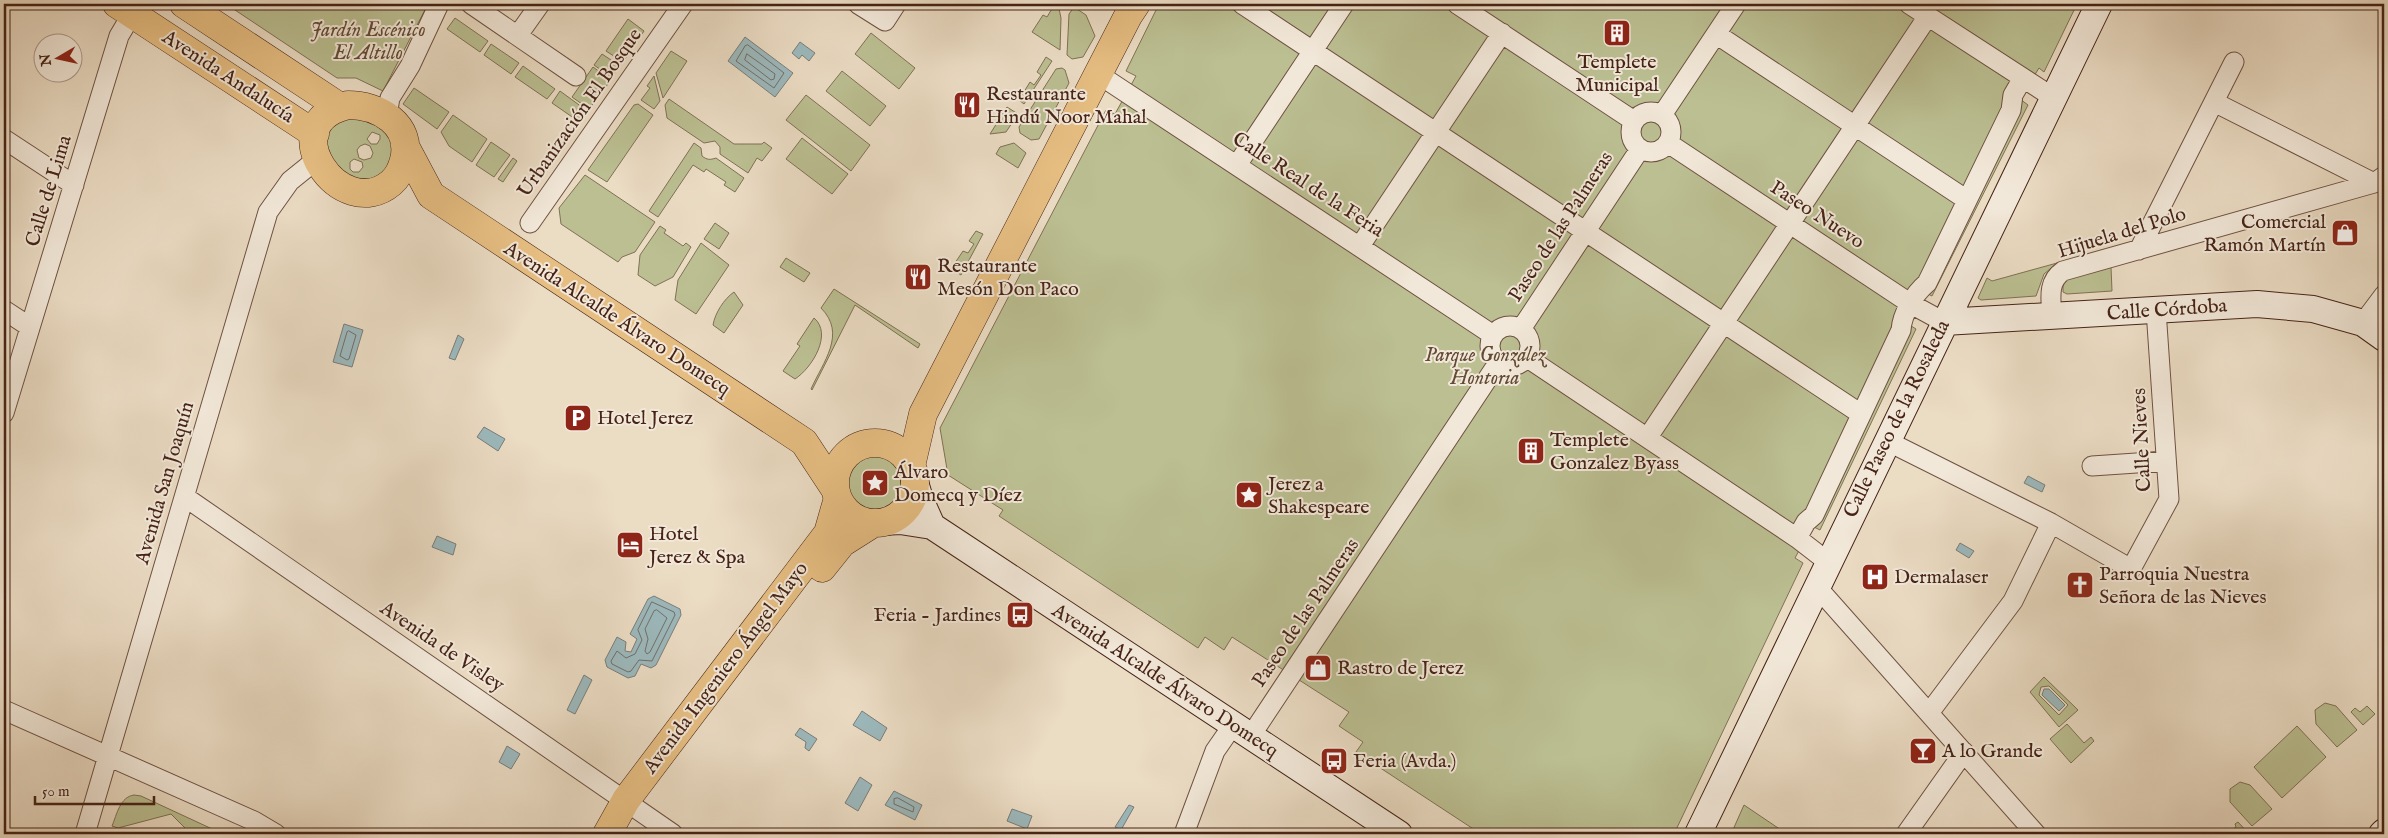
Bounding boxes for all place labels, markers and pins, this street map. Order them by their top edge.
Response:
building icon: Templete Municipal [1602,18,1632,48]
place label: Templete Municipal [1575,50,1659,98]
place label: Restaurante Hindú Noor Mahal [986,82,1147,130]
restaurant icon: Restaurante Hindú Noor Mahal [952,90,982,120]
place label: Comercial Ramón Martín [2203,210,2327,258]
shop icon: Comercial Ramón Martín [2330,218,2360,248]
place label: Restaurante Mesón Don Paco [937,254,1079,302]
restaurant icon: Restaurante Mesón Don Paco [903,262,933,292]
parking icon: Hotel Jerez [563,403,593,433]
place label: Hotel Jerez [597,406,693,431]
place label: Templete Gonzalez Byass [1550,428,1679,476]
building icon: Templete Gonzalez Byass [1516,436,1546,466]
place label: Álvaro Domecq y Díez [893,460,1022,508]
place icon: Álvaro Domecq y Díez [860,468,890,498]
place label: Jerez a Shakespeare [1266,472,1370,520]
place icon: Jerez a Shakespeare [1234,480,1264,510]
place label: Hotel Jerez & Spa [647,522,745,570]
hotel icon: Hotel Jerez & Spa [615,530,645,560]
hospital icon: Dermalaser [1860,562,1890,592]
place label: Parroquia Nuestra Señora de las Nieves [2099,562,2266,610]
place label: Dermalaser [1894,565,1989,590]
church icon: Parroquia Nuestra Señora de las Nieves [2065,570,2095,600]
bus stop icon: Feria - Jardines [1005,600,1035,630]
place label: Feria - Jardines [873,603,1001,628]
shop icon: Rastro de Jerez [1303,653,1333,683]
place label: Rastro de Jerez [1337,656,1464,681]
bar icon: A lo Grande [1908,736,1938,766]
place label: A lo Grande [1941,739,2043,764]
bus stop icon: Feria (Avda.) [1319,746,1349,776]
place label: Feria (Avda.) [1353,749,1456,774]

